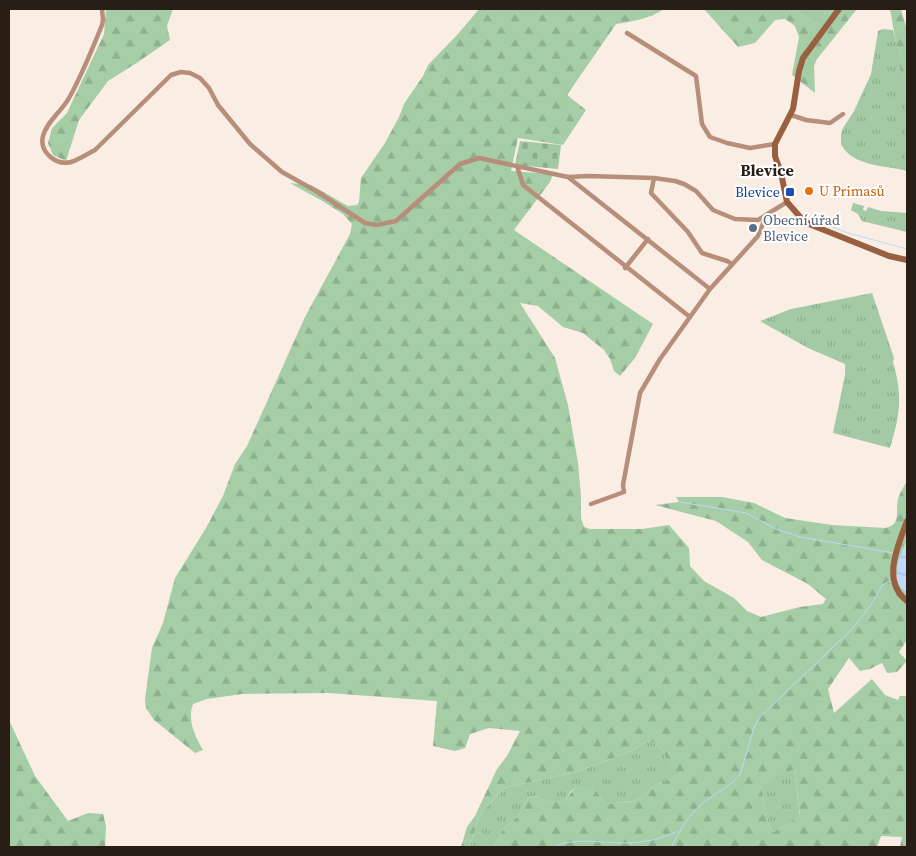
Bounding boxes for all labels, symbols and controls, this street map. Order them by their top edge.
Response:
district label: Blevice [740,159,794,181]
place label: U Primasů [819,181,885,201]
place label: Blevice [735,182,780,202]
marker: U Primasů [803,185,815,197]
marker: Blevice [784,186,796,198]
place label: Obecní úřad Blevice [763,210,840,246]
marker: Obecní úřad Blevice [747,222,759,234]

